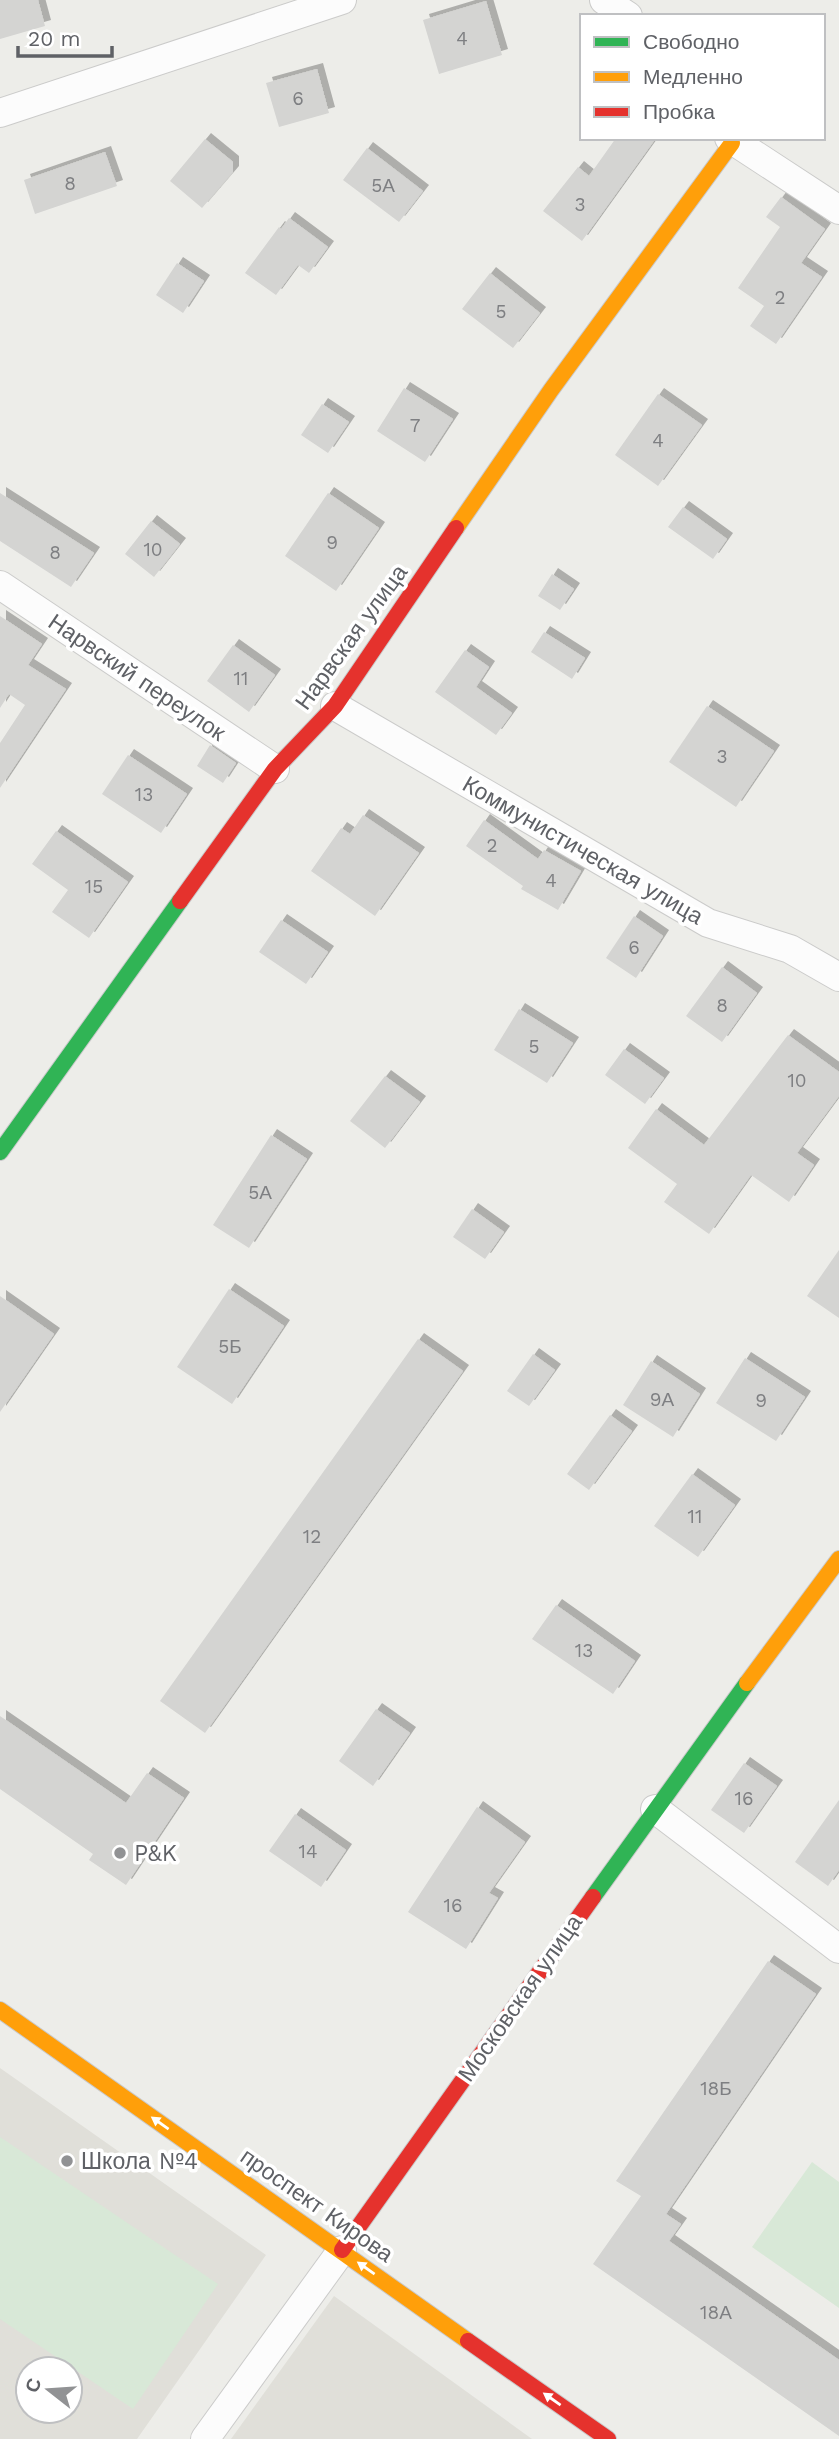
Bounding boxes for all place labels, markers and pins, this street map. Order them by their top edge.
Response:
place label: P&K [134,1840,177,1867]
marker: P&K [112,1845,128,1861]
place label: Школа №4 [81,2148,198,2175]
marker: Школа №4 [59,2153,75,2169]

